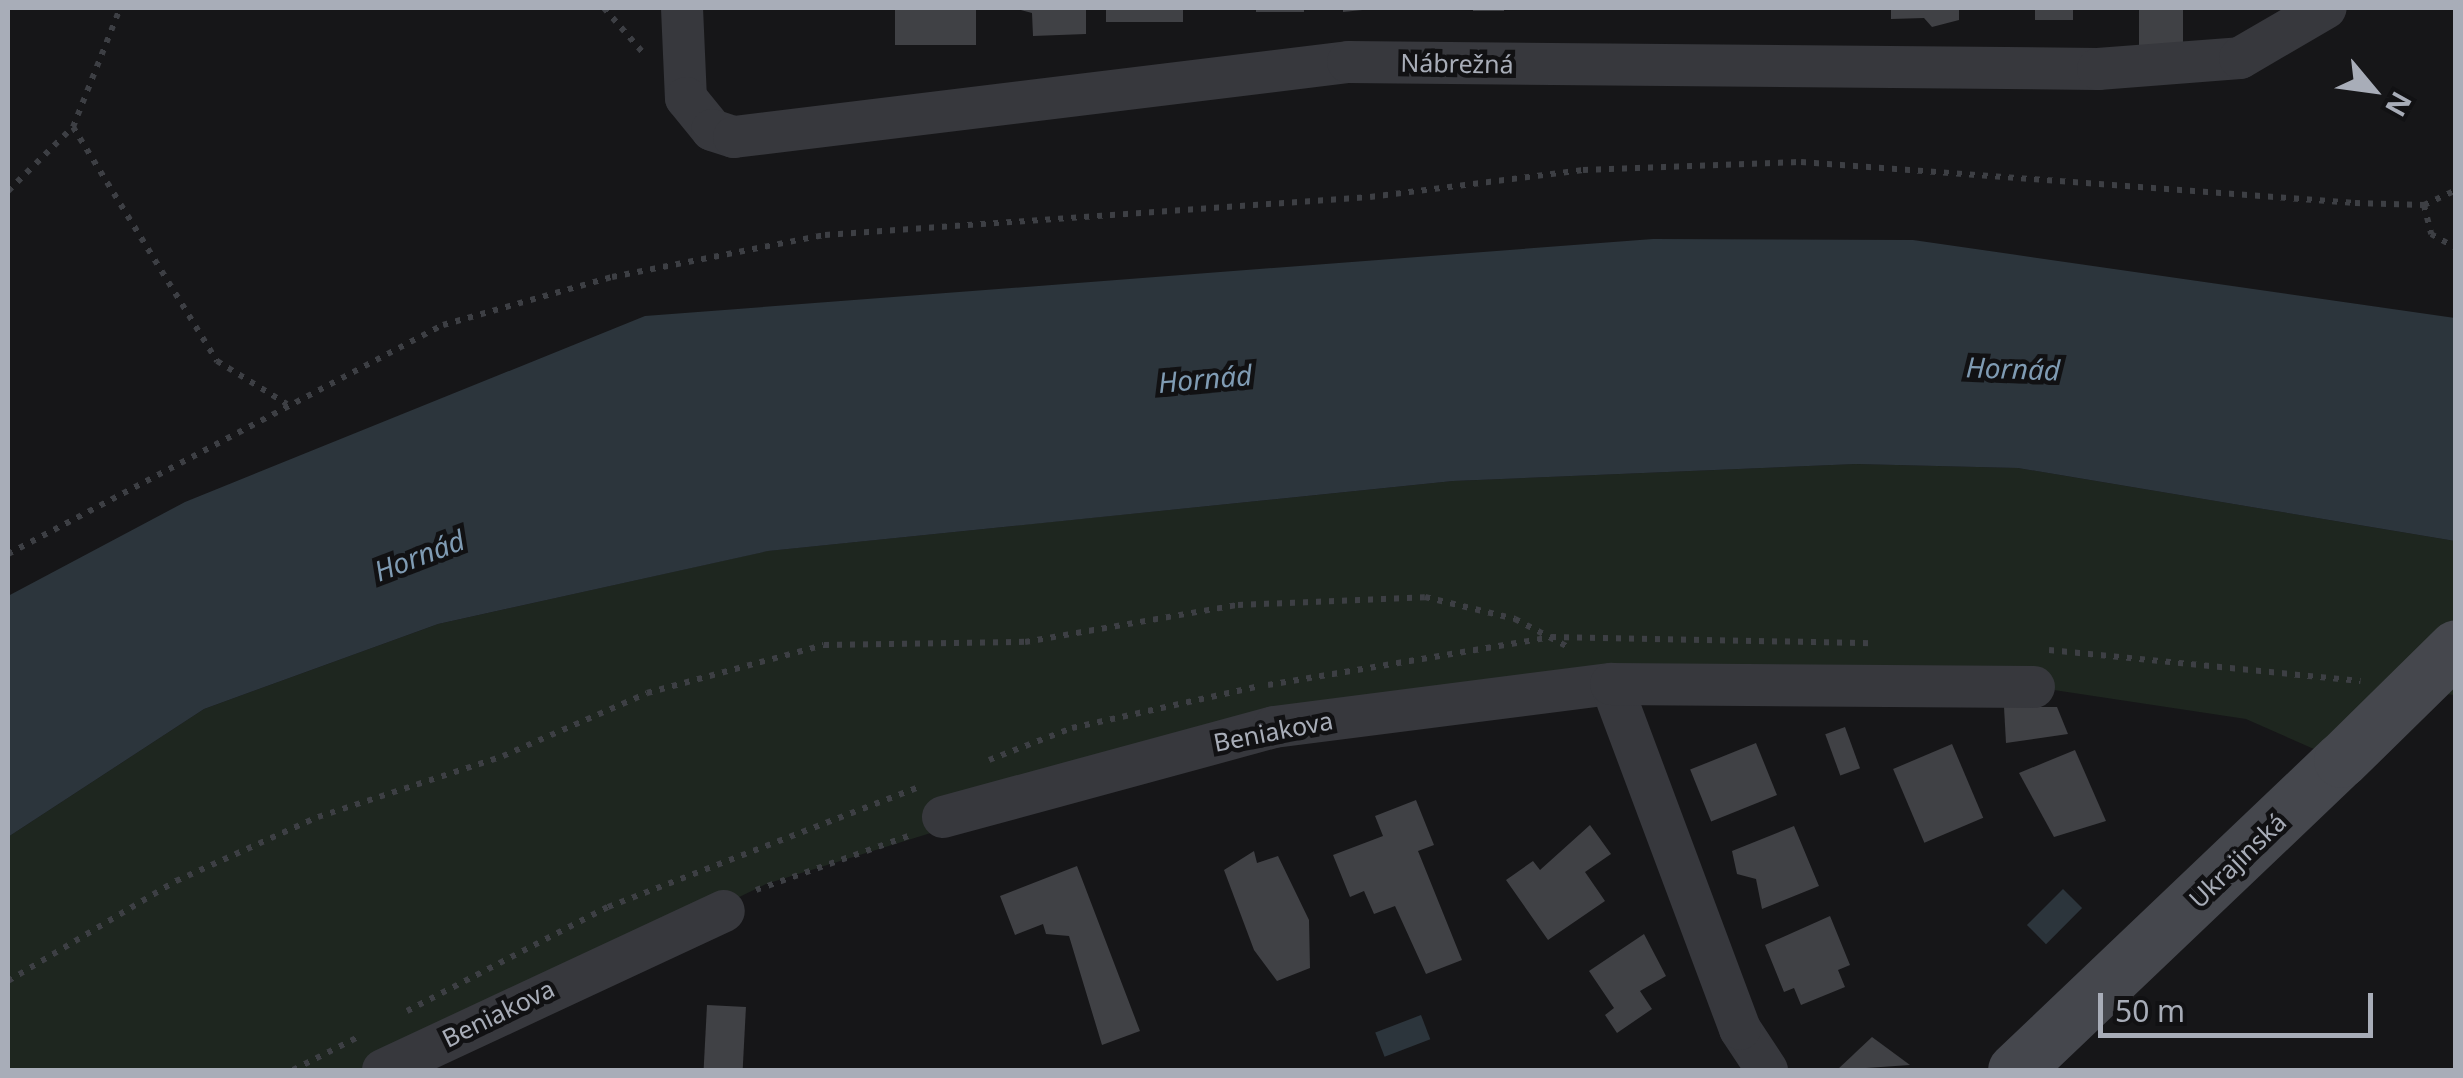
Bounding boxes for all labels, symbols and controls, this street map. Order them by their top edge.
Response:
north arrow [2323,40,2423,140]
street label: Nábrežná [1400,47,1514,79]
text: N [2377,85,2421,124]
water label: Hornád [1965,350,2061,386]
water label: Hornád [1157,357,1253,399]
water label: Hornád [369,522,469,588]
street label: Beniakova [1211,705,1335,757]
street label: Ukrajinská [2182,806,2292,914]
street label: Beniakova [437,973,559,1053]
scale bar [2103,973,2378,1035]
text: 50 m [2115,990,2185,1031]

